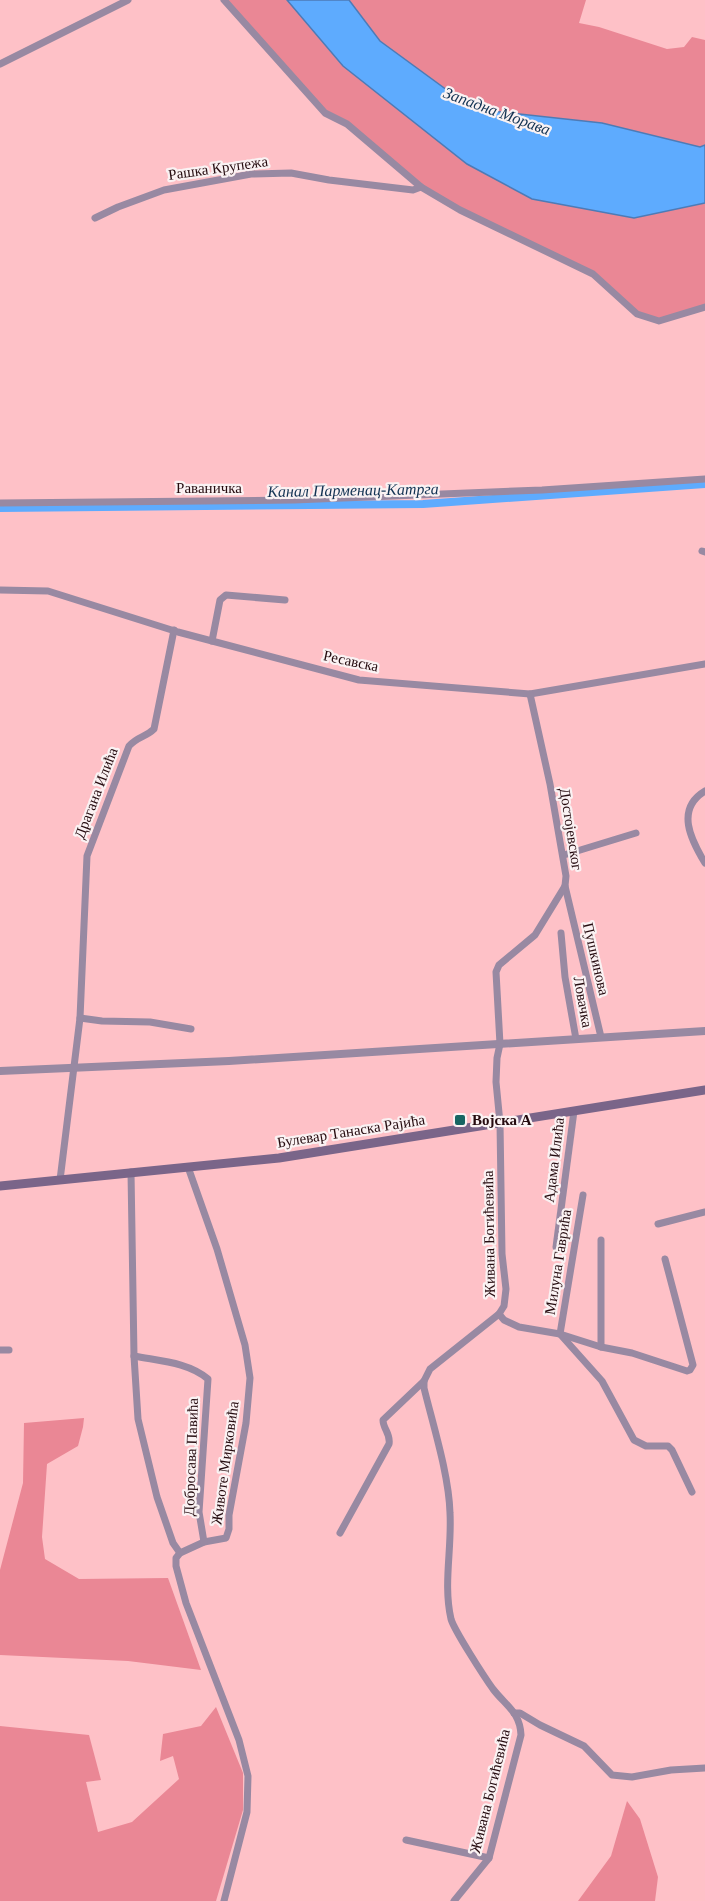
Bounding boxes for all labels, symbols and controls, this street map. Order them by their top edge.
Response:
water label: Западна Морава [441,84,552,139]
street label: Рашка Крупежа [167,153,269,183]
street label: Раваничка [176,480,242,496]
water label: Канал Парменац-Катрга [266,480,439,501]
street label: Ресавска [322,647,380,675]
street label: Драгана Илића [71,745,121,841]
street label: Достојевског [557,787,585,871]
street label: Пушкинова [580,921,612,997]
street label: Ловачка [571,975,595,1029]
street label: Булевар Танаска Рајића [276,1111,426,1151]
place label: Војска А [472,1112,532,1128]
marker: Војска А [453,1113,467,1127]
street label: Адама Илића [541,1116,567,1203]
street label: Живана Богићевића [480,1170,498,1298]
street label: Милуна Гаврића [542,1208,574,1316]
street label: Добросава Павића [181,1397,201,1516]
street label: Животе Мирковића [208,1400,242,1526]
street label: Живана Богићевића [467,1727,513,1855]

